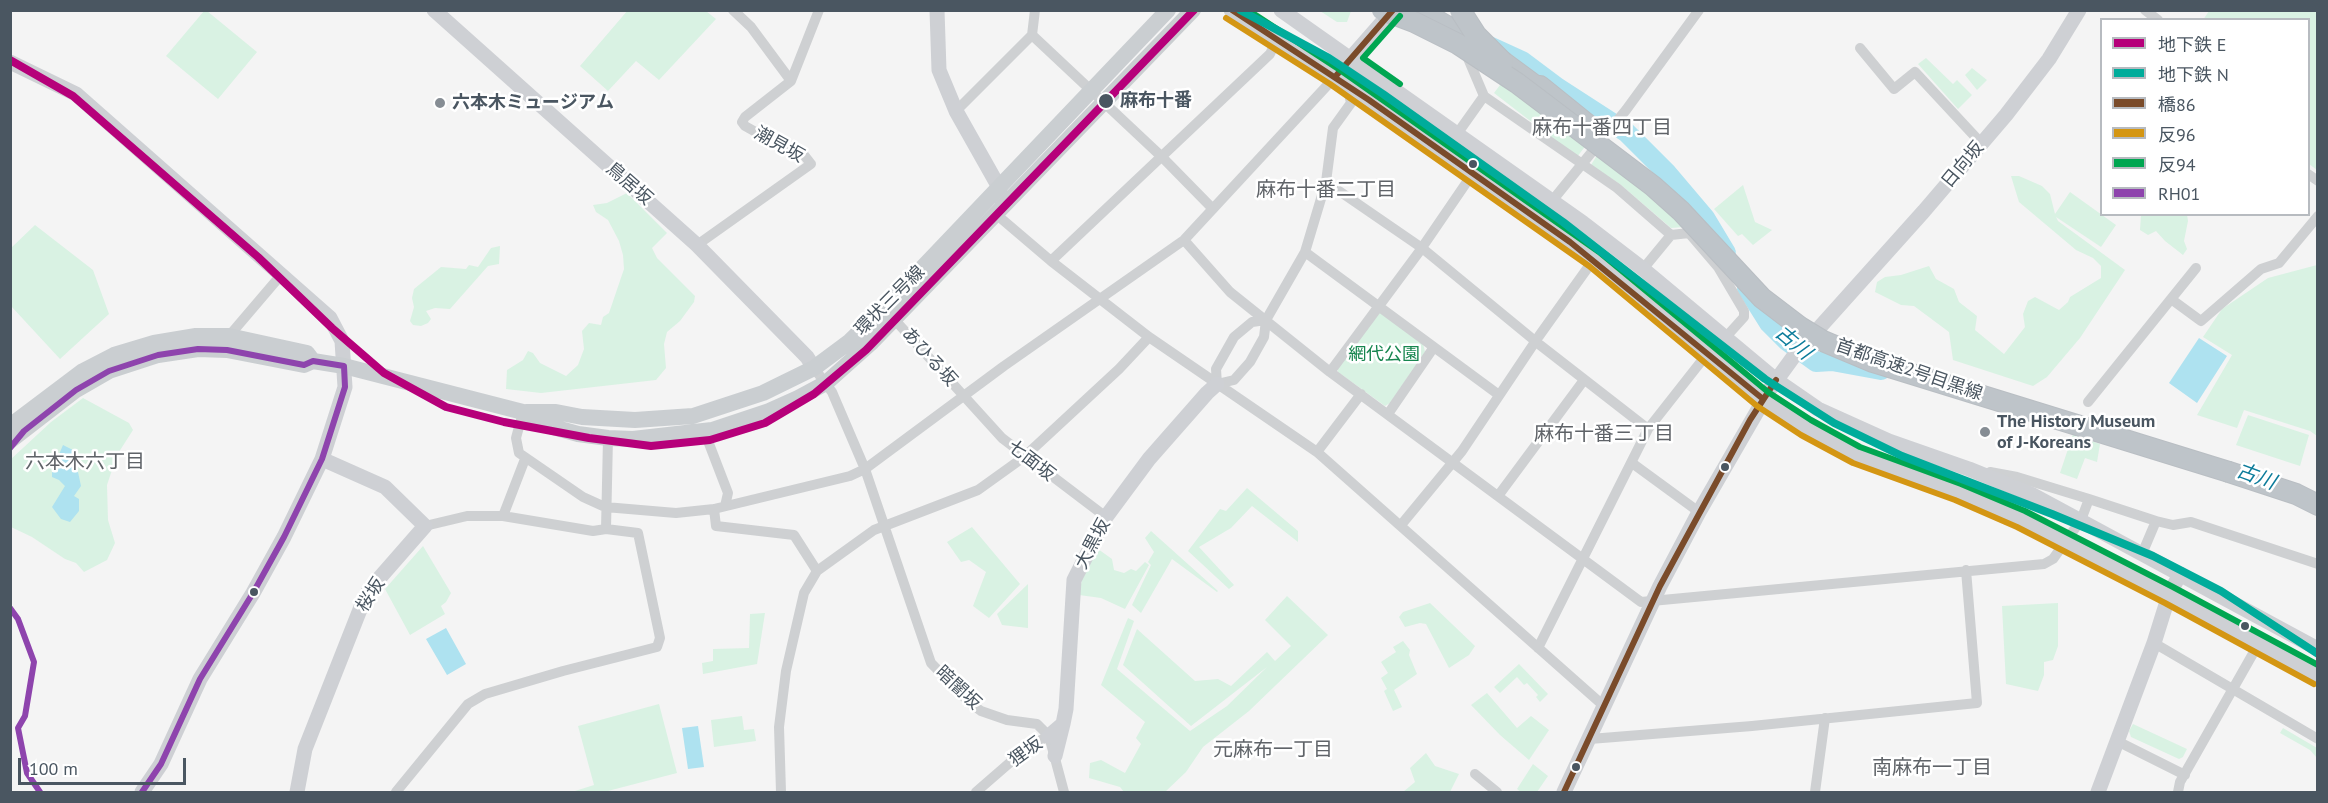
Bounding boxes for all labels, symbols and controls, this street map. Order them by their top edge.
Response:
legend [2100,18,2310,216]
text: 地下鉄 E [2158,33,2226,56]
text: 地下鉄 N [2158,63,2229,86]
place label: 麻布十番 [1120,90,1192,112]
place label: 六本木ミュージアム [452,92,614,114]
marker: 麻布十番 [1097,92,1115,110]
text: 橋86 [2158,93,2196,116]
marker: 六本木ミュージアム [433,96,447,110]
district label: 麻布十番四丁目 [1532,116,1672,140]
street label: 潮見坂 [750,122,808,168]
text: 反96 [2158,123,2196,146]
street label: 日向坂 [1937,137,1989,193]
text: 反94 [2158,153,2196,176]
street label: 鳥居坂 [602,158,656,210]
unlabelled marker [1467,158,1479,170]
district label: 麻布十番二丁目 [1256,178,1396,202]
text: RH01 [2158,182,2200,205]
street label: 環状三号線 [851,262,929,340]
water label: 古川 [1770,321,1816,365]
street label: あひる坂 [897,323,961,391]
street label: 首都高速2号目黒線 [1833,335,1985,405]
park label: 網代公園 [1348,344,1420,366]
place label: The History Museum of J-Koreans [1997,411,2155,454]
district label: 麻布十番三丁目 [1534,422,1674,446]
marker: The History Museum of J-Koreans [1978,425,1992,439]
street label: 七面坂 [1003,436,1059,486]
district label: 六本木六丁目 [25,450,145,474]
water label: 古川 [2233,459,2279,495]
unlabelled marker [1719,461,1731,473]
street label: 大黒坂 [1071,515,1115,573]
street label: 桜坂 [352,574,390,616]
unlabelled marker [248,586,260,598]
unlabelled marker [2239,620,2251,632]
street label: 暗闇坂 [931,662,985,714]
street label: 狸坂 [1005,733,1047,771]
district label: 元麻布一丁目 [1213,738,1333,762]
scale bar [21,746,189,784]
district label: 南麻布一丁目 [1872,756,1992,780]
text: 100 m [29,757,78,780]
unlabelled marker [1570,761,1582,773]

